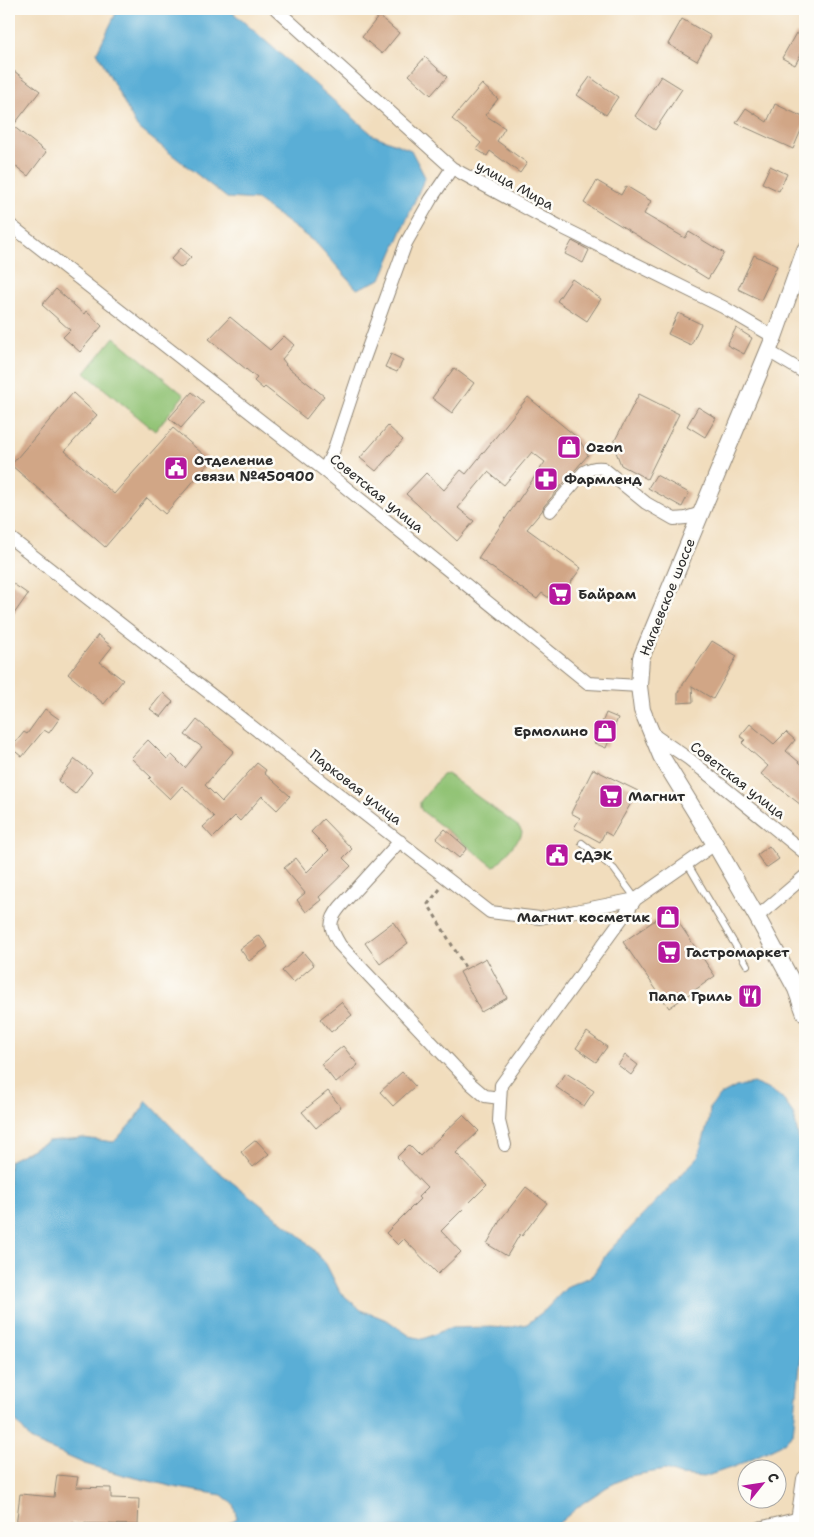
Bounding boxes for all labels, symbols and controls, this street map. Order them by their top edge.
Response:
street label: улица Мира [473,156,557,214]
shop icon: Ozon [556,434,582,460]
place label: Ozon [586,438,623,456]
street label: Советская улица [326,450,428,537]
place label: Отделение связи №450900 [194,451,314,485]
public building icon: Отделение связи №450900 [163,455,189,481]
pharmacy icon: Фармленд [533,466,559,492]
place label: Фармленд [564,470,642,488]
street label: Нагаевское шоссе [635,535,699,659]
supermarket icon: Байрам [547,581,573,607]
place label: Байрам [578,585,637,603]
shop icon: Ермолино [592,718,618,744]
place label: Ермолино [514,722,588,740]
street label: Советская улица [687,737,789,823]
street label: Парковая улица [306,745,406,829]
supermarket icon: Магнит [598,783,624,809]
place label: Магнит [628,787,686,805]
public building icon: СДЭК [544,842,570,868]
place label: СДЭК [574,846,613,864]
shop icon: Магнит косметик [655,904,681,930]
place label: Магнит косметик [517,908,650,926]
supermarket icon: Гастромаркет [656,939,682,965]
place label: Гастромаркет [686,943,790,961]
restaurant icon: Папа Гриль [737,983,763,1009]
place label: Папа Гриль [649,987,732,1005]
north arrow [736,1460,786,1510]
text: С [763,1469,783,1486]

